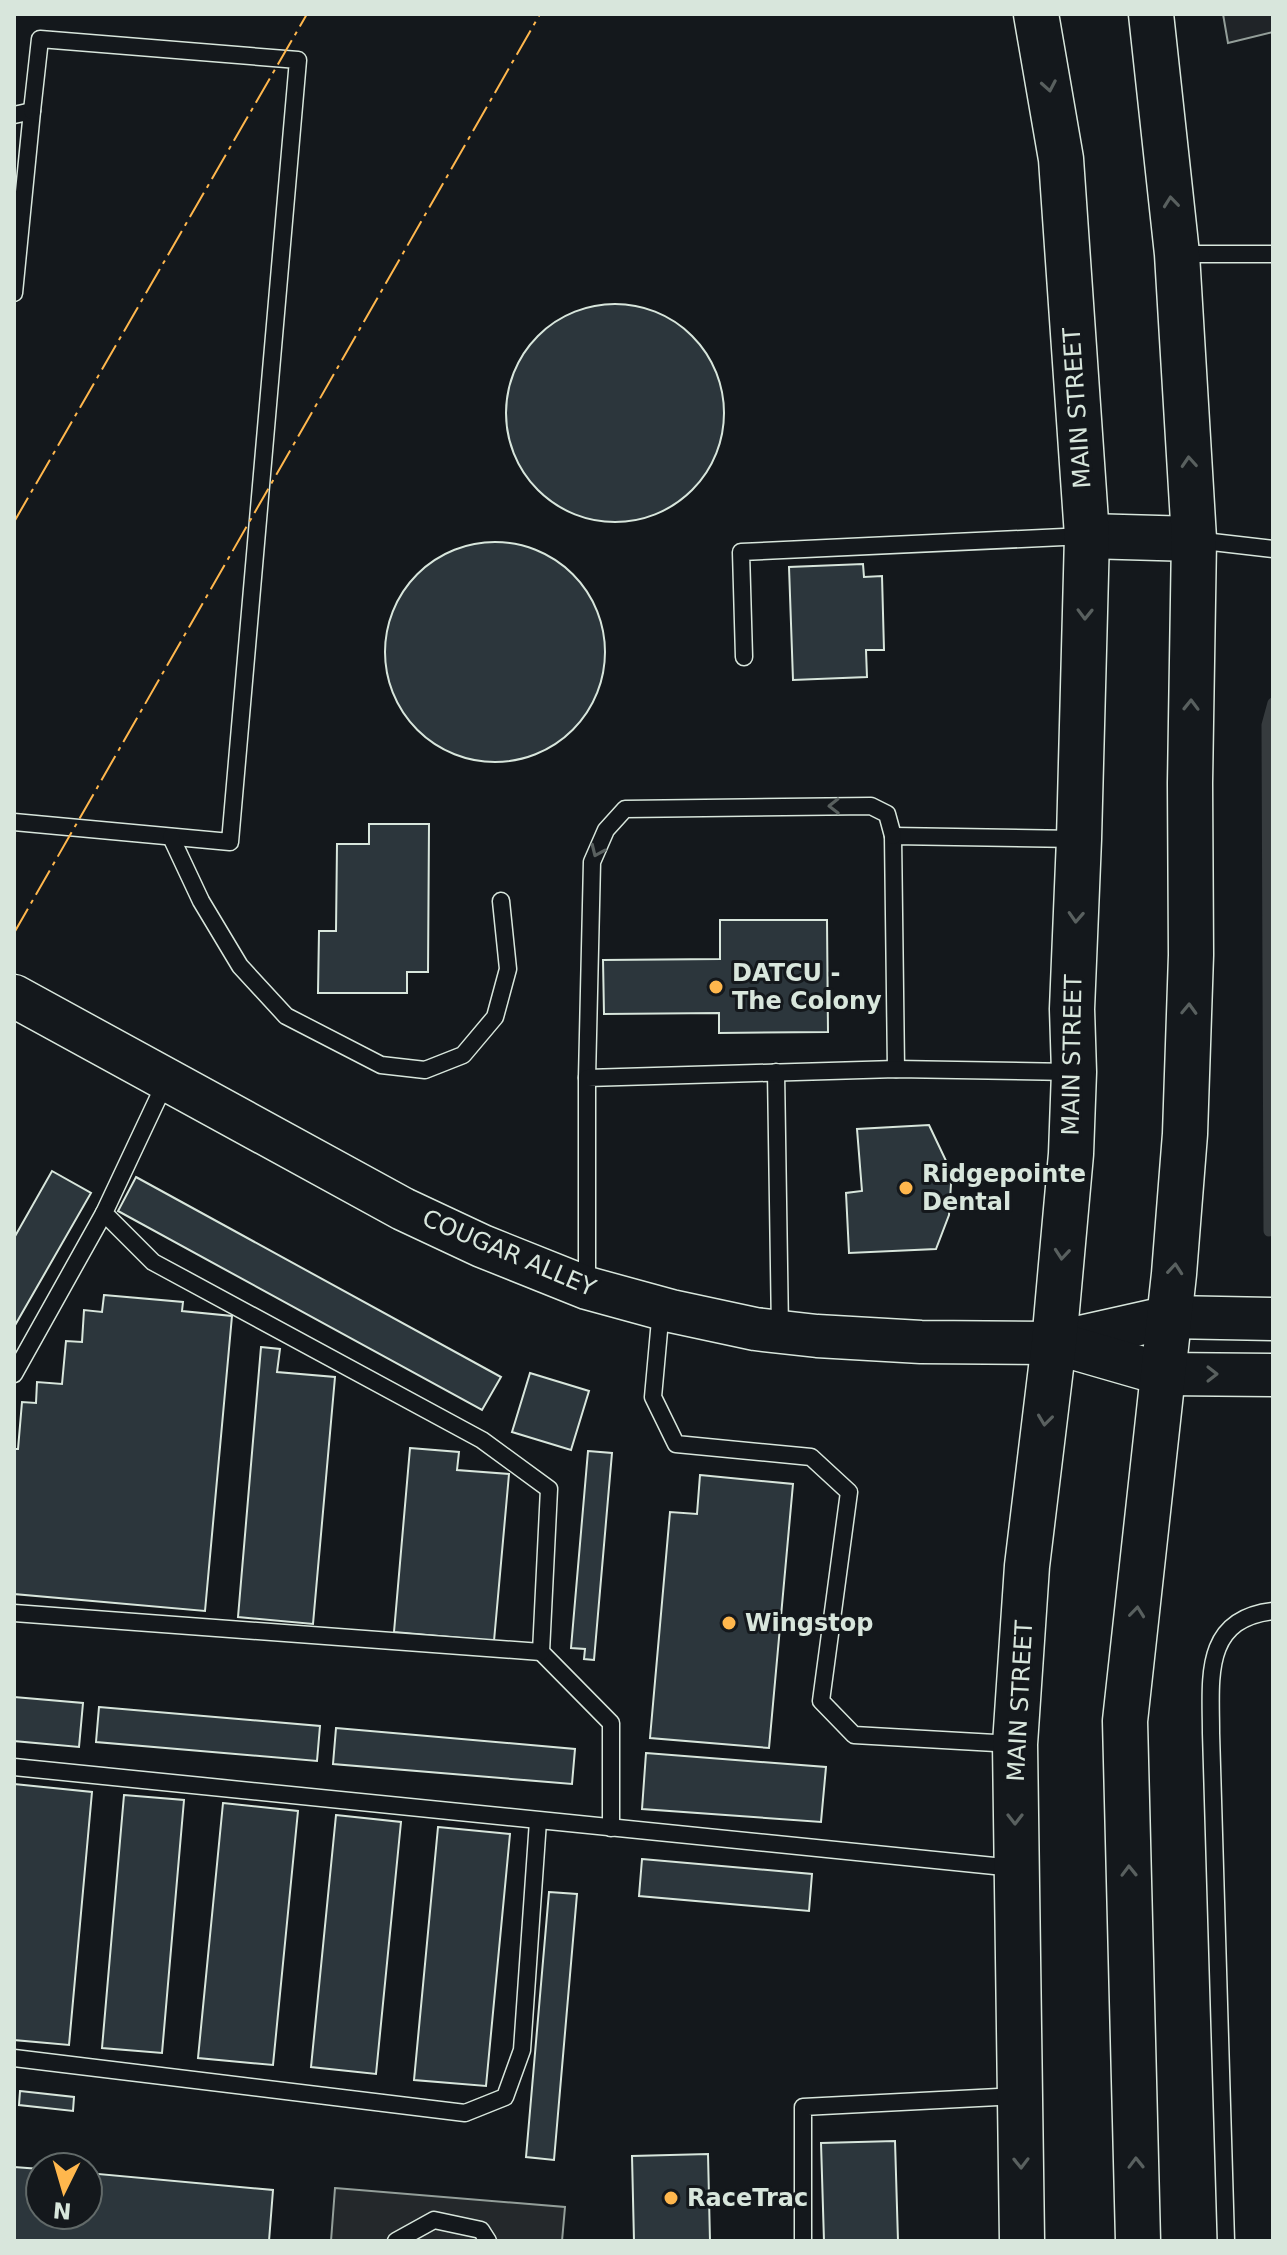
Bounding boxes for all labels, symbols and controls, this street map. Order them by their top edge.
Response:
one-way arrow [1039,79,1056,93]
one-way arrow [1163,195,1180,208]
street label: MAIN STREET [1057,326,1097,489]
one-way arrow [1181,455,1198,468]
one-way arrow [1076,608,1093,621]
one-way arrow [1182,698,1200,711]
one-way arrow [827,798,840,815]
one-way arrow [591,842,607,857]
one-way arrow [1068,911,1085,924]
place label: DATCU - The Colony [732,959,882,1015]
street label: MAIN STREET [1057,974,1087,1136]
marker: DATCU - The Colony [707,978,725,996]
one-way arrow [1181,1002,1198,1015]
place label: Ridgepointe Dental [922,1160,1086,1216]
marker: Ridgepointe Dental [897,1179,915,1197]
street label: COUGAR ALLEY [418,1204,600,1302]
one-way arrow [1054,1248,1071,1261]
one-way arrow [1166,1262,1183,1275]
one-way arrow [1206,1366,1219,1383]
one-way arrow [1036,1414,1053,1427]
one-way arrow [1129,1605,1146,1618]
place label: Wingstop [745,1609,873,1637]
marker: Wingstop [720,1614,738,1632]
street label: MAIN STREET [1002,1619,1038,1782]
one-way arrow [1006,1813,1024,1826]
one-way arrow [1120,1864,1137,1877]
north arrow [24,2151,104,2231]
one-way arrow [1127,2156,1145,2169]
one-way arrow [1012,2157,1030,2170]
place label: RaceTrac [687,2184,808,2212]
marker: RaceTrac [662,2189,680,2207]
text: N [52,2197,73,2224]

